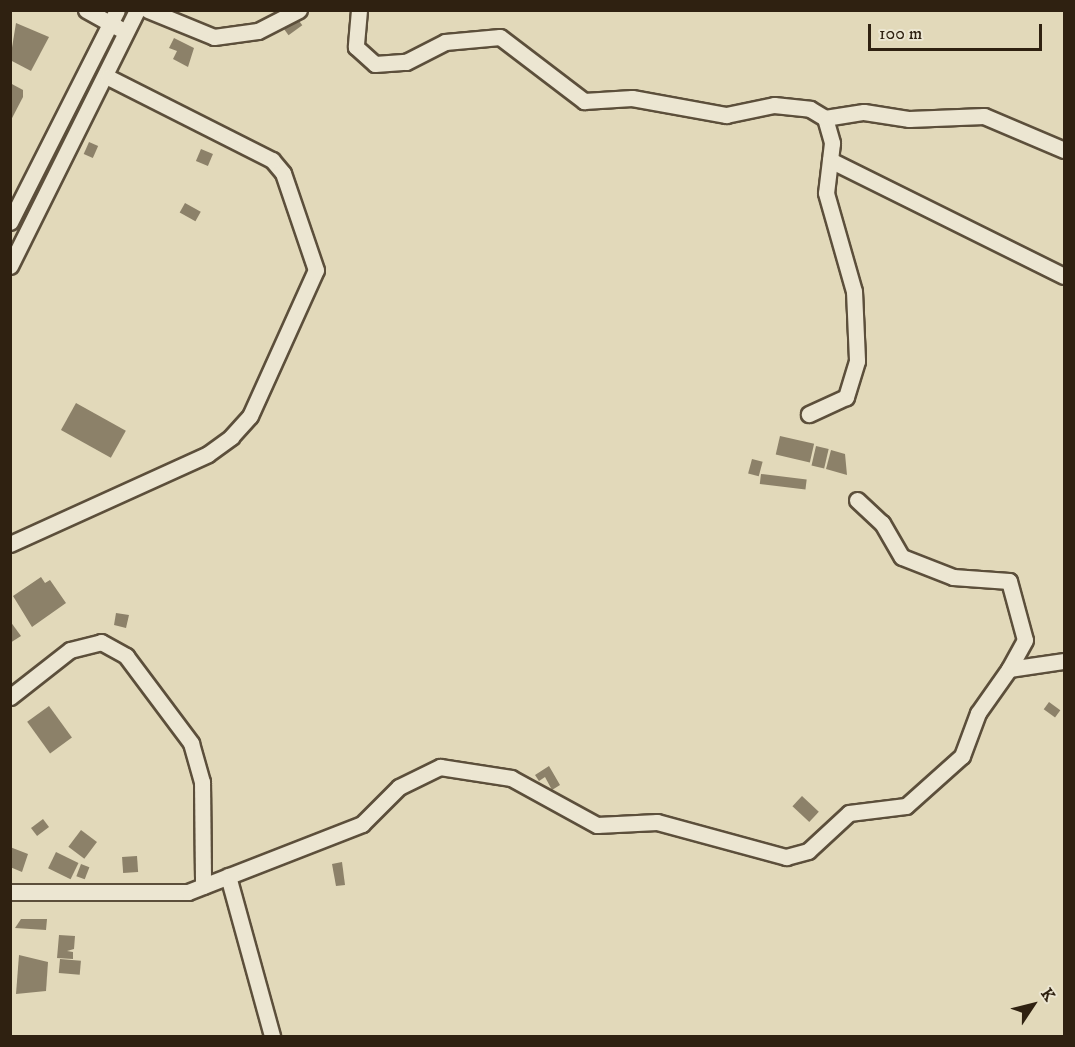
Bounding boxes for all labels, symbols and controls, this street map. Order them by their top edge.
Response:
scale bar [871,12,1045,50]
text: 100 m [879,23,922,45]
north arrow [1003,975,1063,1035]
text: K [1036,984,1059,1005]

